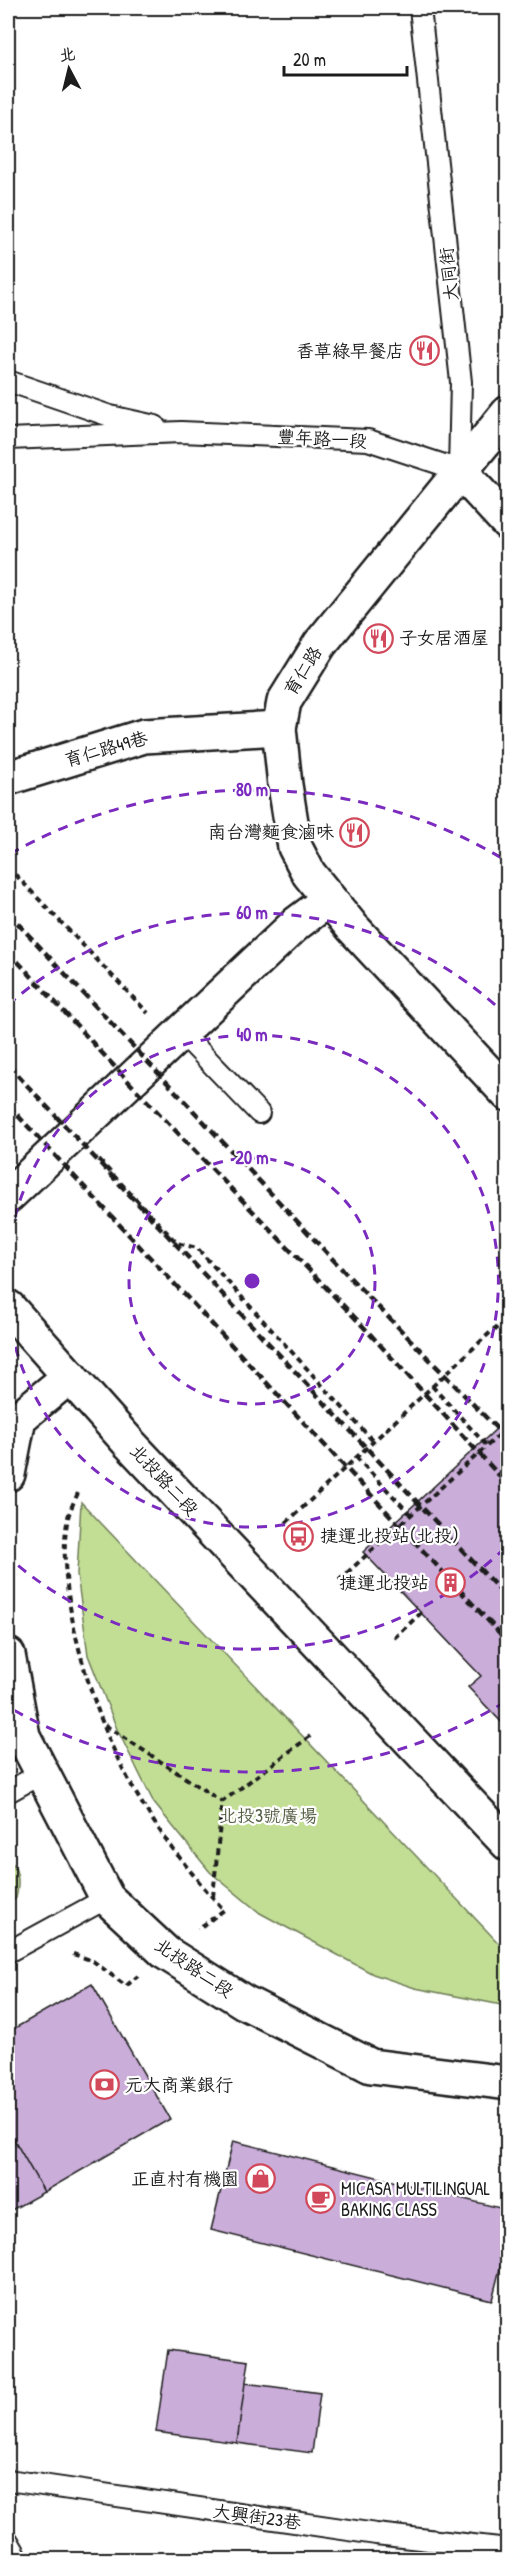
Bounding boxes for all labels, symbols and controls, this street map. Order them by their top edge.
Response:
north arrow [39,39,99,99]
scale bar [284,39,407,77]
text: 北 [58,42,76,66]
text: 20 m [293,47,326,72]
street label: 大同街 [433,246,464,302]
restaurant icon: 香草綠早餐店 [409,335,441,367]
place label: 香草綠早餐店 [296,338,404,363]
street label: 豐年路一段 [276,424,368,453]
restaurant icon: 子女居酒屋 [362,622,394,654]
place label: 子女居酒屋 [399,625,489,650]
street label: 育仁路 [278,641,327,700]
street label: 育仁路49巷 [61,725,150,772]
text: 80 m [236,777,268,802]
restaurant icon: 南台灣麵食滷味 [339,816,371,848]
place label: 南台灣麵食滷味 [208,819,334,844]
text: 60 m [236,900,268,925]
text: 40 m [236,1022,268,1047]
text: 20 m [236,1145,268,1170]
centre of rings [242,1271,262,1291]
street label: 北投路二段 [125,1438,204,1521]
bus stop icon: 捷運北投站(北投) [283,1520,315,1552]
place label: 捷運北投站(北投) [320,1523,459,1548]
building icon: 捷運北投站 [434,1567,466,1599]
place label: 捷運北投站 [339,1570,429,1595]
park label: 北投3號廣場 [219,1803,317,1828]
street label: 北投路二段 [150,1932,239,2003]
bank icon: 元大商業銀行 [88,2069,120,2101]
place label: 元大商業銀行 [125,2072,233,2097]
shop icon: 正直村有機園 [244,2163,276,2195]
place label: 正直村有機園 [131,2166,239,2191]
place label: MICASA MULTILINGUAL BAKING CLASS [341,2176,491,2222]
cafe icon: MICASA MULTILINGUAL BAKING CLASS [304,2183,336,2215]
street label: 大興街23巷 [212,2498,303,2535]

